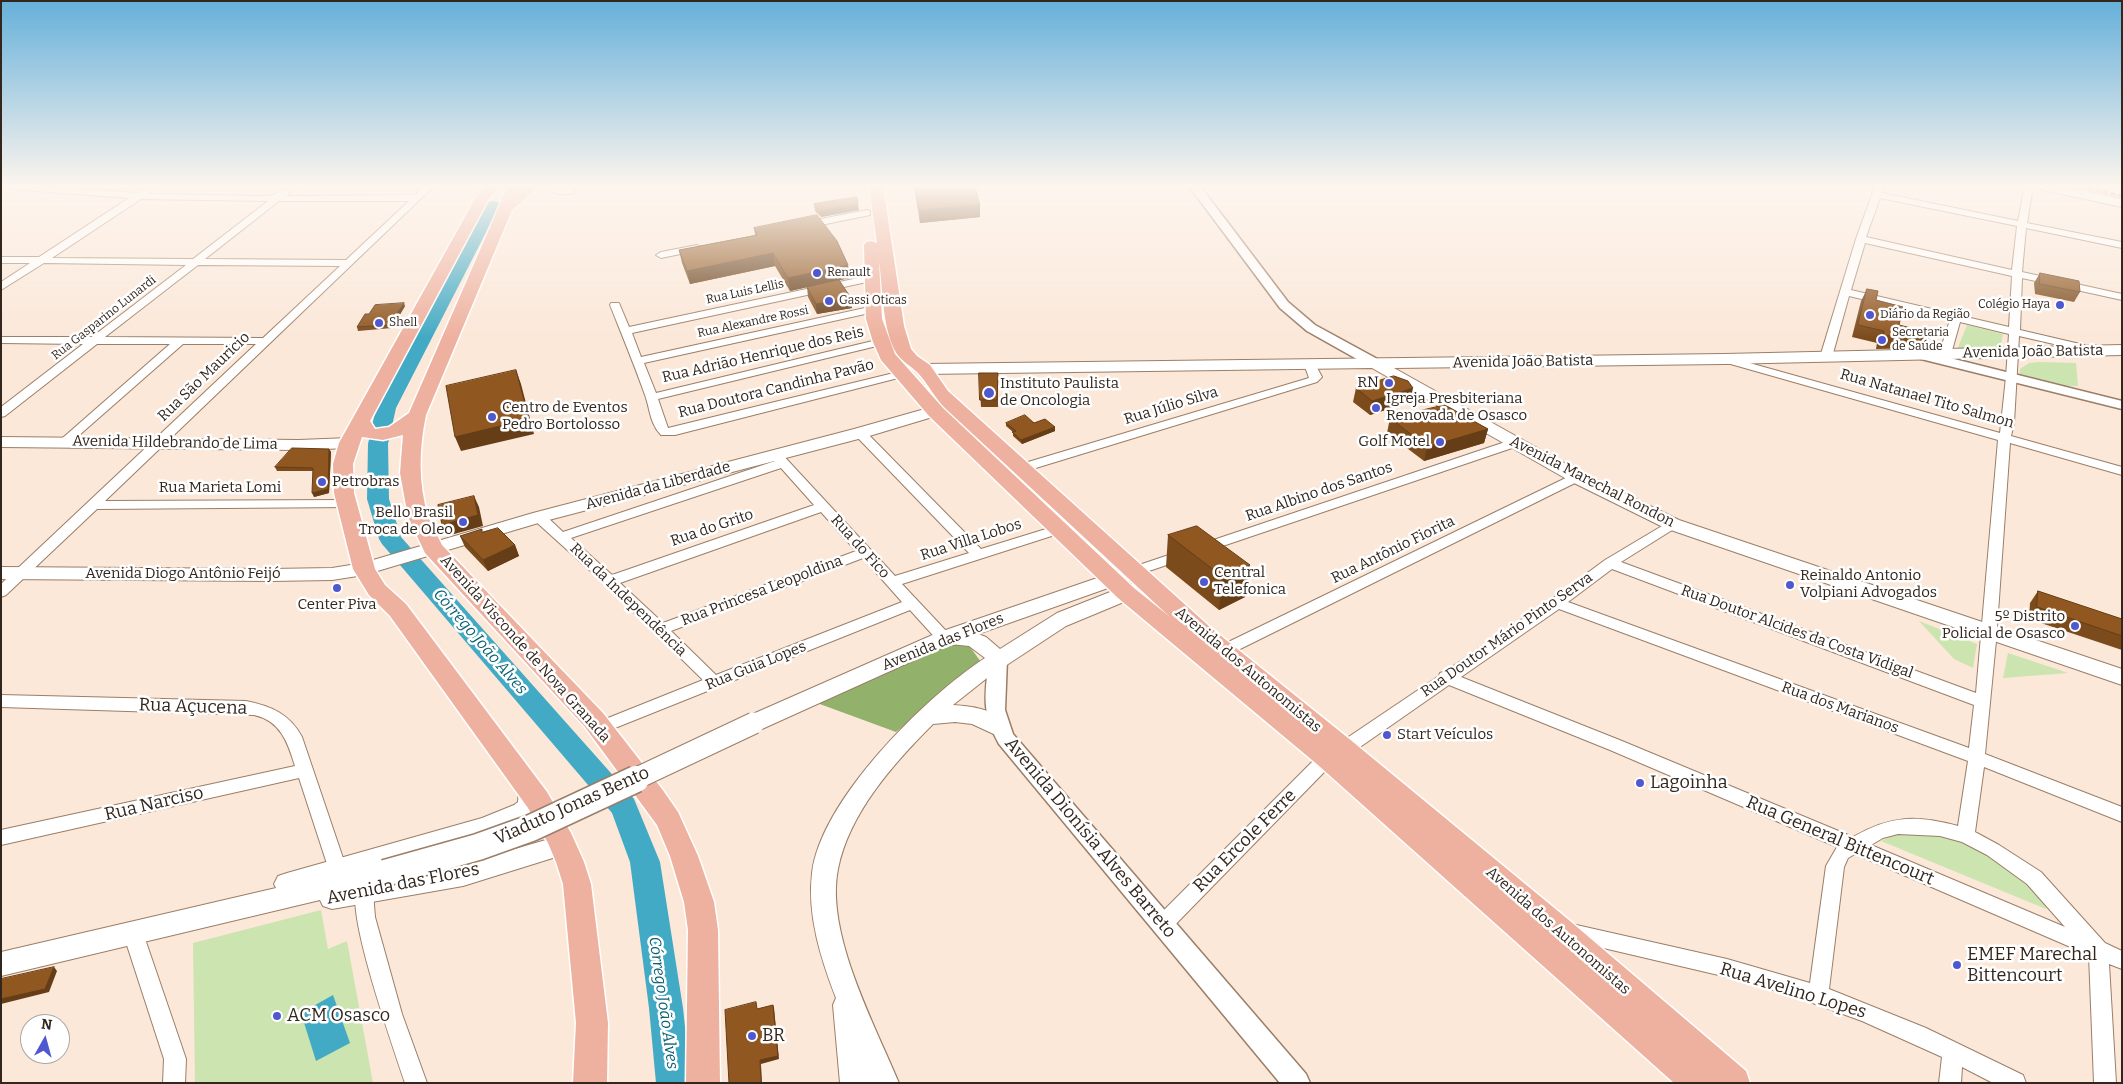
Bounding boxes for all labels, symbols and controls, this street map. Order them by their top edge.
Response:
place label: Renault [827,266,871,280]
marker: Renault [811,267,823,279]
street label: Rua Gasparino Lunardi [49,273,159,363]
street label: Rua Luis Lellis [705,277,785,307]
place label: Gassi Oticas [839,294,907,308]
marker: Gassi Oticas [823,295,835,307]
place label: Colégio Haya [1978,298,2050,312]
marker: Colégio Haya [2054,299,2066,311]
street label: Rua Alexandre Rossi [696,303,810,341]
place label: Diário da Região [1880,308,1970,322]
marker: Diário da Região [1864,309,1876,321]
place label: Shell [389,316,417,330]
marker: Shell [373,317,385,329]
street label: Rua Adrião Henrique dos Reis [660,323,866,387]
place label: Secretaria de Saúde [1892,326,1949,354]
street label: Rua São Mauricio [154,329,254,425]
marker: Secretaria de Saúde [1876,334,1888,346]
street label: Avenida João Batista [1962,342,2104,362]
street label: Avenida João Batista [1452,352,1594,372]
street label: Rua Doutora Candinha Pavão [676,356,876,422]
street label: Rua Natanael Tito Salmon [1838,366,2016,432]
place label: RN [1357,374,1379,392]
place label: Instituto Paulista de Oncologia [1000,375,1119,410]
marker: RN [1383,377,1395,389]
street label: Rua Júlio Silva [1122,383,1220,429]
marker: Instituto Paulista de Oncologia [982,386,996,400]
place label: Igreja Presbiteriana Renovada de Osasco [1386,390,1527,425]
place label: Centro de Eventos Pedro Bortolosso [502,399,628,434]
marker: Igreja Presbiteriana Renovada de Osasco [1370,402,1382,414]
marker: Centro de Eventos Pedro Bortolosso [486,411,498,423]
street label: Avenida Hildebrando de Lima [72,432,278,454]
place label: Golf Motel [1358,433,1430,451]
street label: Avenida Marechal Rondon [1507,433,1677,531]
marker: Golf Motel [1434,436,1446,448]
street label: Avenida da Liberdade [584,458,732,514]
street label: Rua Albino dos Santos [1243,458,1395,526]
place label: Petrobras [332,473,399,491]
marker: Petrobras [316,476,328,488]
street label: Rua Marieta Lomi [159,479,281,497]
place label: Bello Brasil Troca de Oleo [359,504,453,539]
street label: Rua do Grito [668,505,756,551]
street label: Rua do Fico [827,511,893,583]
street label: Rua Antônio Fiorita [1328,512,1458,588]
street label: Rua Villa Lobos [918,515,1024,565]
marker: Bello Brasil Troca de Oleo [457,516,469,528]
street label: Rua da Independência [566,540,690,660]
street label: Avenida Visconde de Nova Granada [436,552,614,746]
street label: Rua Princesa Leopoldina [679,552,845,630]
place label: Central Telefonica [1214,564,1286,599]
street label: Avenida Diogo Antônio Feijó [85,565,281,583]
place label: Reinaldo Antonio Volpiani Advogados [1800,567,1937,602]
street label: Rua Doutor Mário Pinto Serva [1418,569,1596,701]
marker: Central Telefonica [1198,576,1210,588]
marker: Reinaldo Antonio Volpiani Advogados [1784,579,1796,591]
street label: Rua Doutor Alcides da Costa Vidigal [1678,581,1916,683]
marker: Center Piva [331,582,343,594]
water label: Córrego João Alves [429,585,531,699]
place label: Center Piva [298,596,376,614]
street label: Avenida dos Autonomistas [1171,604,1325,736]
place label: 5º Distrito Policial de Osasco [1942,608,2065,643]
street label: Avenida das Flores [880,609,1006,675]
marker: 5º Distrito Policial de Osasco [2069,620,2081,632]
street label: Rua Guia Lopes [703,638,809,694]
street label: Rua dos Marianos [1779,678,1901,738]
street label: Rua Açucena [138,694,248,720]
place label: Start Veículos [1397,726,1493,744]
marker: Start Veículos [1381,729,1393,741]
street label: Avenida Dionísia Alves Barreto [1000,733,1180,943]
street label: Viaduto Jonas Bento [491,762,653,850]
place label: Lagoinha [1650,772,1728,794]
marker: Lagoinha [1634,777,1646,789]
street label: Rua Narciso [102,782,206,826]
street label: Rua Ercole Ferre [1189,785,1301,897]
street label: Rua General Bittencourt [1743,792,1937,890]
street label: Avenida das Flores [325,859,481,909]
street label: Avenida dos Autonomistas [1482,863,1634,999]
water label: Córrego João Alves [644,936,682,1070]
place label: EMEF Marechal Bittencourt [1967,944,2097,986]
street label: Rua Avelino Lopes [1717,958,1869,1024]
marker: EMEF Marechal Bittencourt [1951,959,1963,971]
place label: ACM Osasco [287,1005,390,1027]
marker: ACM Osasco [271,1010,283,1022]
north arrow [20,1014,70,1064]
text: N [40,1016,53,1034]
place label: BR [762,1025,785,1047]
marker: BR [746,1030,758,1042]

